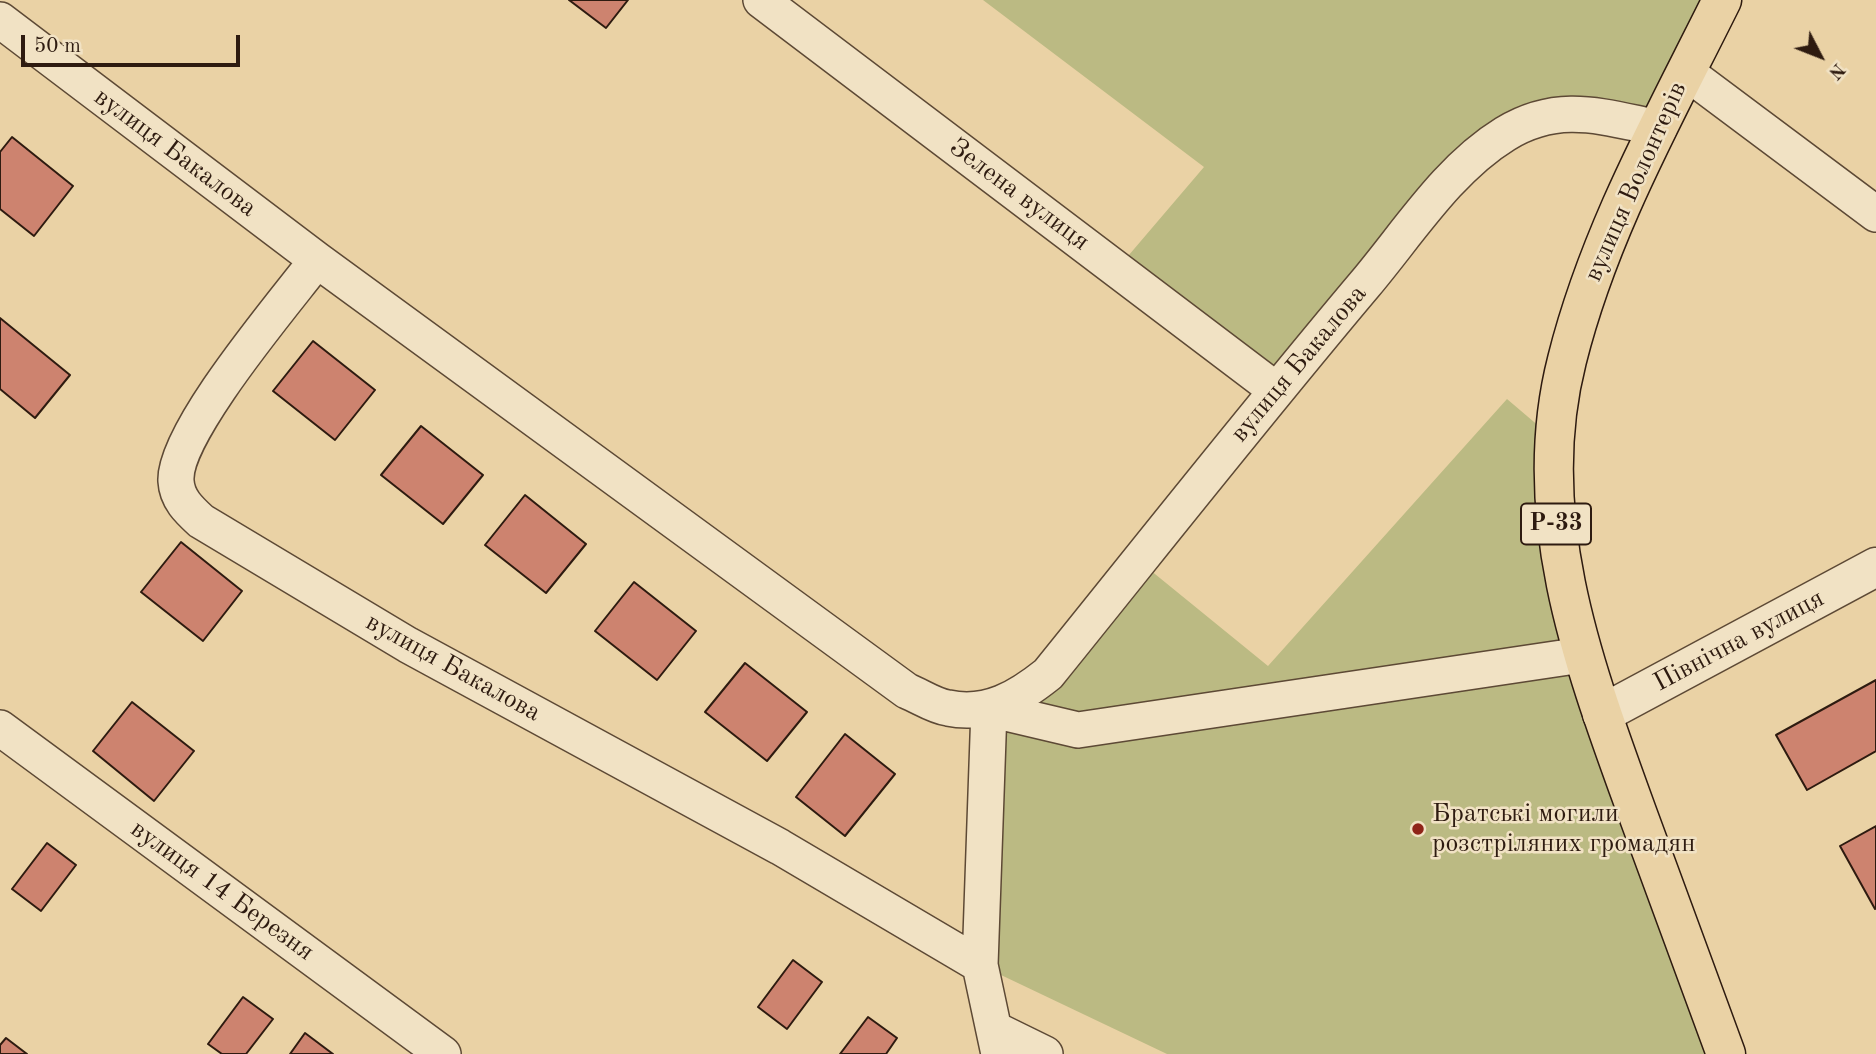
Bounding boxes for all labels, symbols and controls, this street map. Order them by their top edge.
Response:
scale bar [24,21,243,65]
north arrow [1785,21,1855,91]
text: 50 m [34,36,81,57]
text: N [1824,59,1848,82]
street label: вулиця Волонтерів [1578,77,1694,287]
street label: вулиця Бакалова [88,82,262,224]
street label: Зелена вулиця [943,132,1095,258]
street label: вулиця Бакалова [1224,279,1374,449]
road number: Р-33 [1521,504,1591,544]
street label: Північна вулиця [1649,583,1829,699]
street label: вулиця Бакалова [360,607,546,729]
place label: Братські могили розстріляних громадян [1432,798,1695,860]
street label: вулиця 14 Березня [124,814,320,968]
marker: Братські могили розстріляних громадян [1410,821,1426,837]

